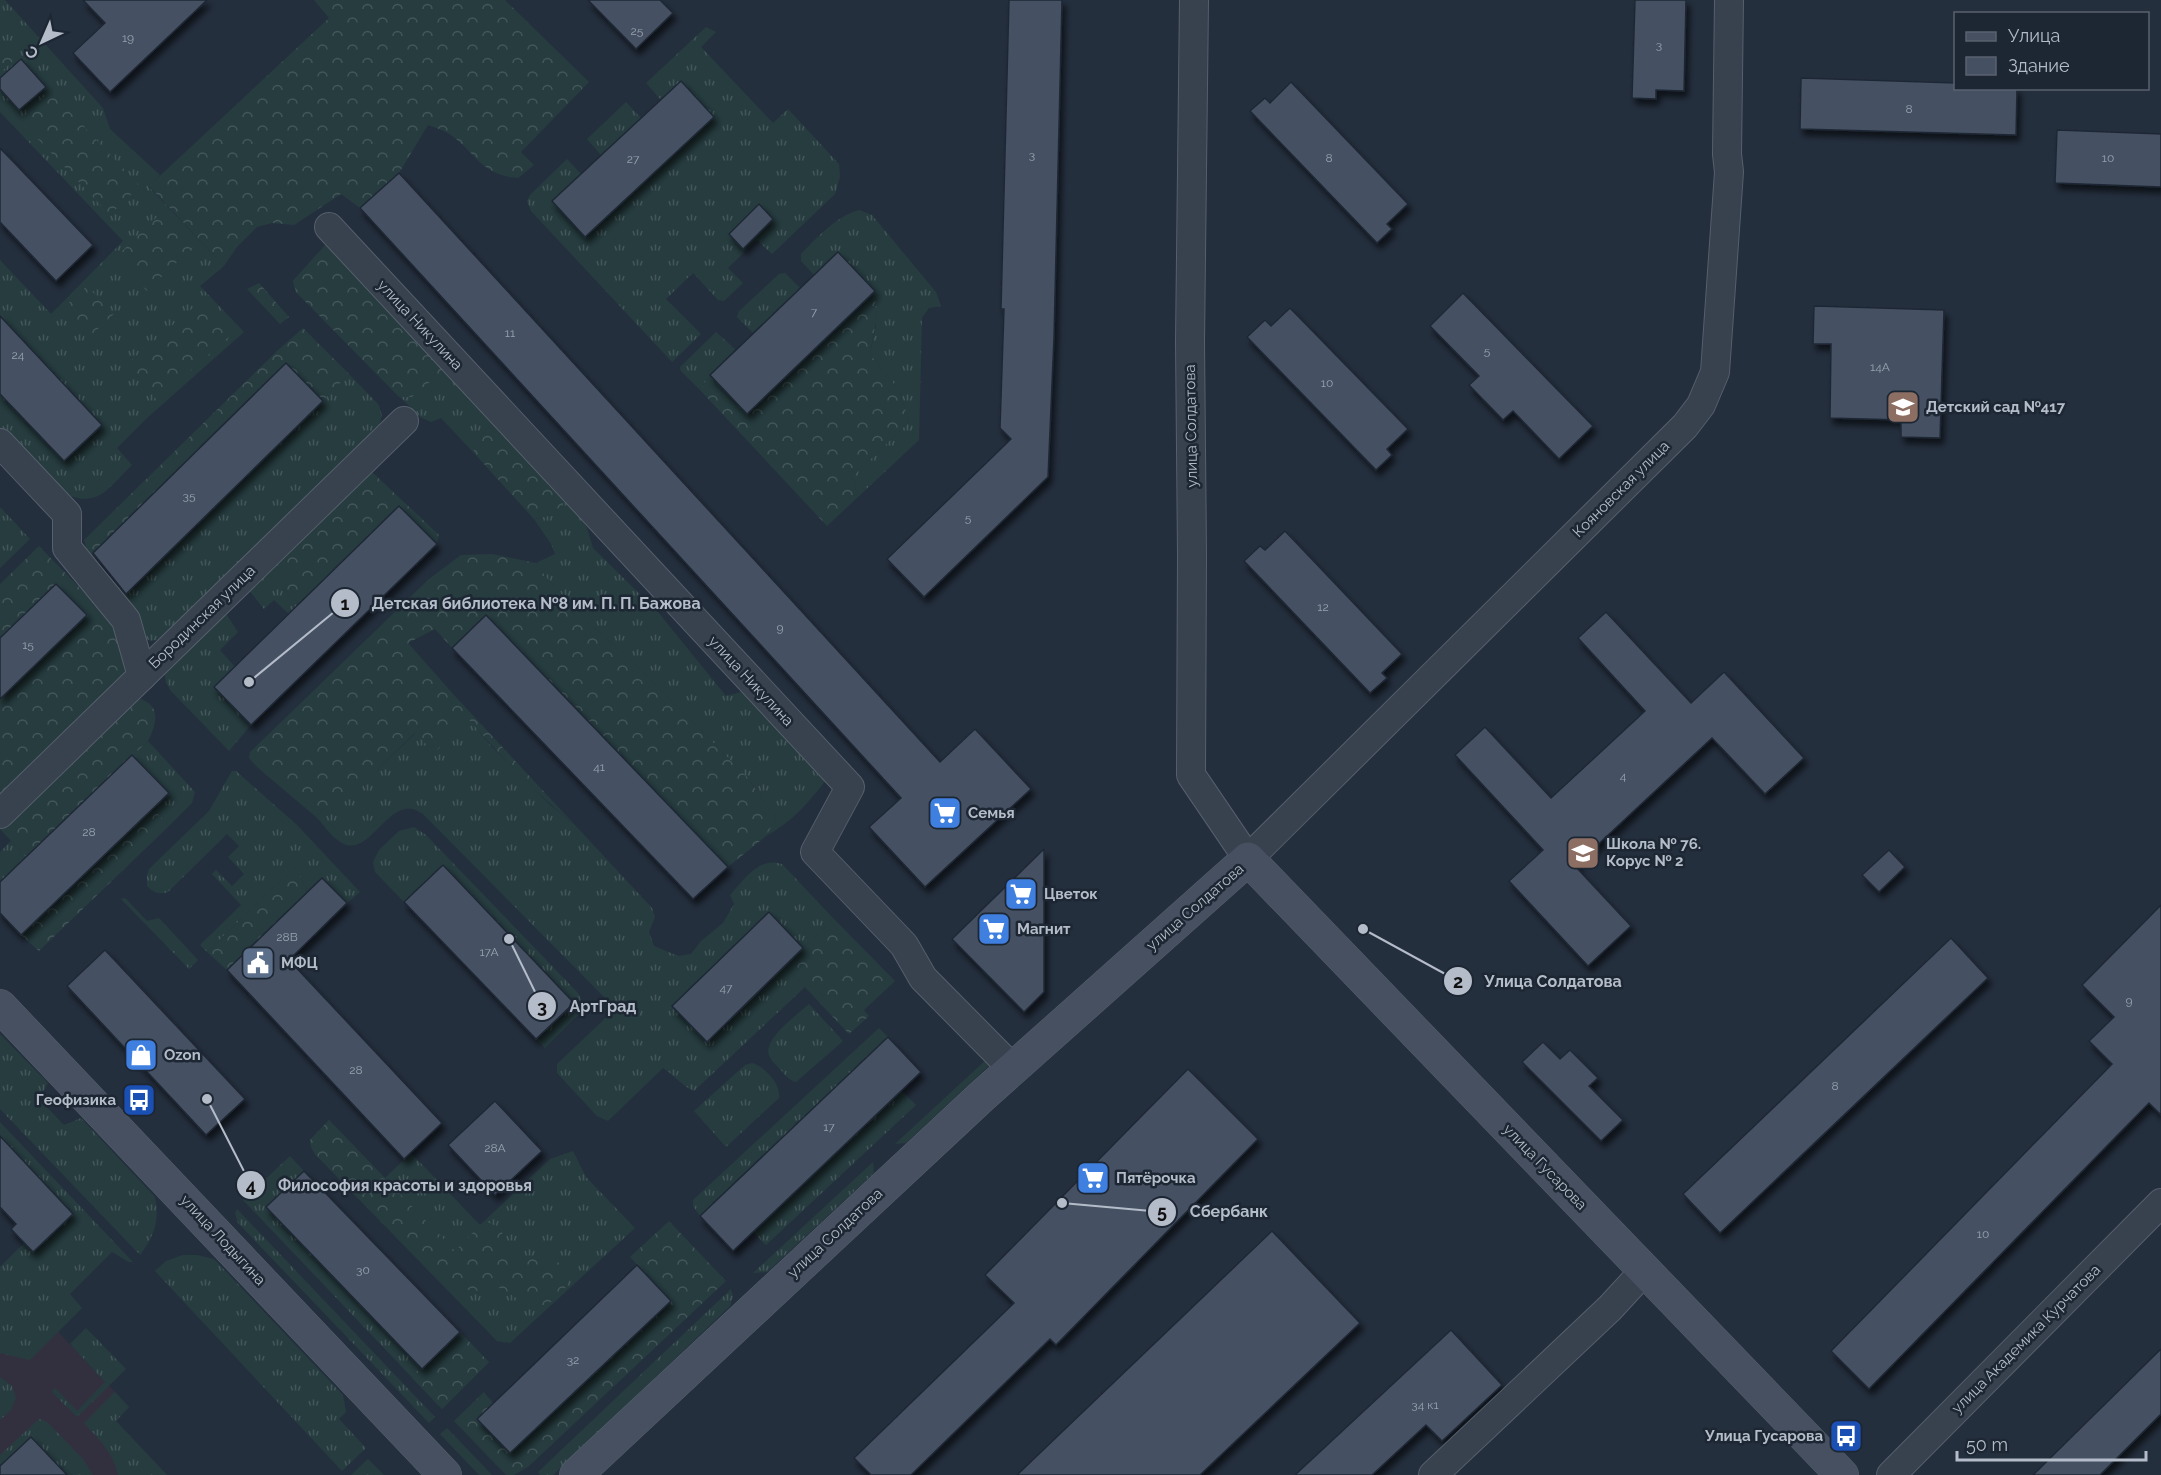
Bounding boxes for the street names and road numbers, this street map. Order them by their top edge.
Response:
street label: улица Никулина [374,276,466,374]
street label: улица Солдатова [1181,364,1201,488]
street label: Кояновская улица [1569,437,1673,541]
street label: Бородинская улица [145,562,259,672]
street label: улица Никулина [705,632,797,730]
street label: улица Солдатова [1143,860,1247,954]
street label: улица Гусарова [1499,1120,1591,1214]
street label: улица Солдатова [784,1184,886,1282]
street label: улица Лодыгина [177,1191,269,1289]
street label: улица Академика Курчатова [1948,1261,2104,1417]

